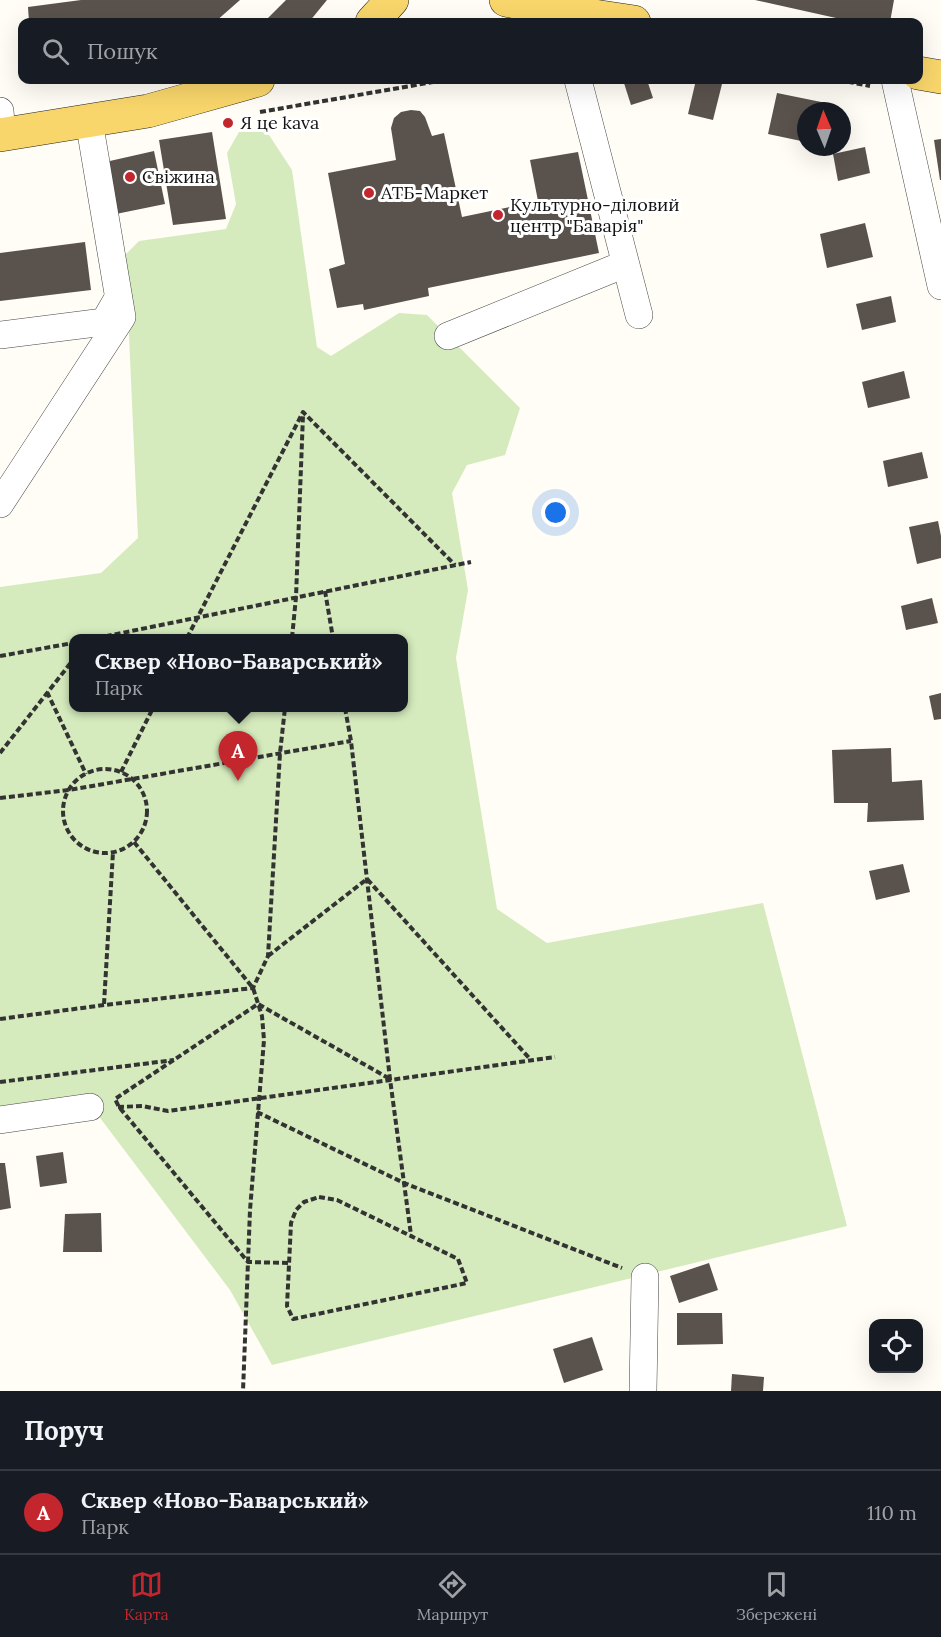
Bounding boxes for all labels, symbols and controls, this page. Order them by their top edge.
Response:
search box [18,18,923,84]
icon: search [39,35,72,68]
text: Пошук [87,37,158,65]
north arrow [797,102,851,156]
place label: Я це kava [240,111,319,134]
marker: Я це kava [221,116,235,130]
place label: Свіжина [142,165,215,188]
marker: Свіжина [123,170,137,184]
place label: АТБ-Маркет [380,181,488,204]
marker: АТБ-Маркет [362,186,376,200]
place label: Культурно-діловий центр "Баварія" [510,193,680,237]
marker: Культурно-діловий центр "Баварія" [491,208,505,222]
your location [541,498,570,527]
popup [69,634,408,712]
text: Сквер «Ново-Баварський» [95,647,382,675]
text: Парк [95,675,143,700]
pin: A [218,732,258,781]
map controls [869,1319,923,1373]
button: locate [869,1319,923,1373]
text: Поруч [24,1414,104,1447]
text: Сквер «Ново-Баварський» [81,1486,369,1514]
text: A [37,1500,50,1525]
text: 110 m [867,1500,917,1525]
text: Парк [81,1514,129,1539]
tab: Карта [124,1568,169,1624]
tab: Маршрут [417,1568,488,1624]
tab: Збережені [736,1568,817,1624]

